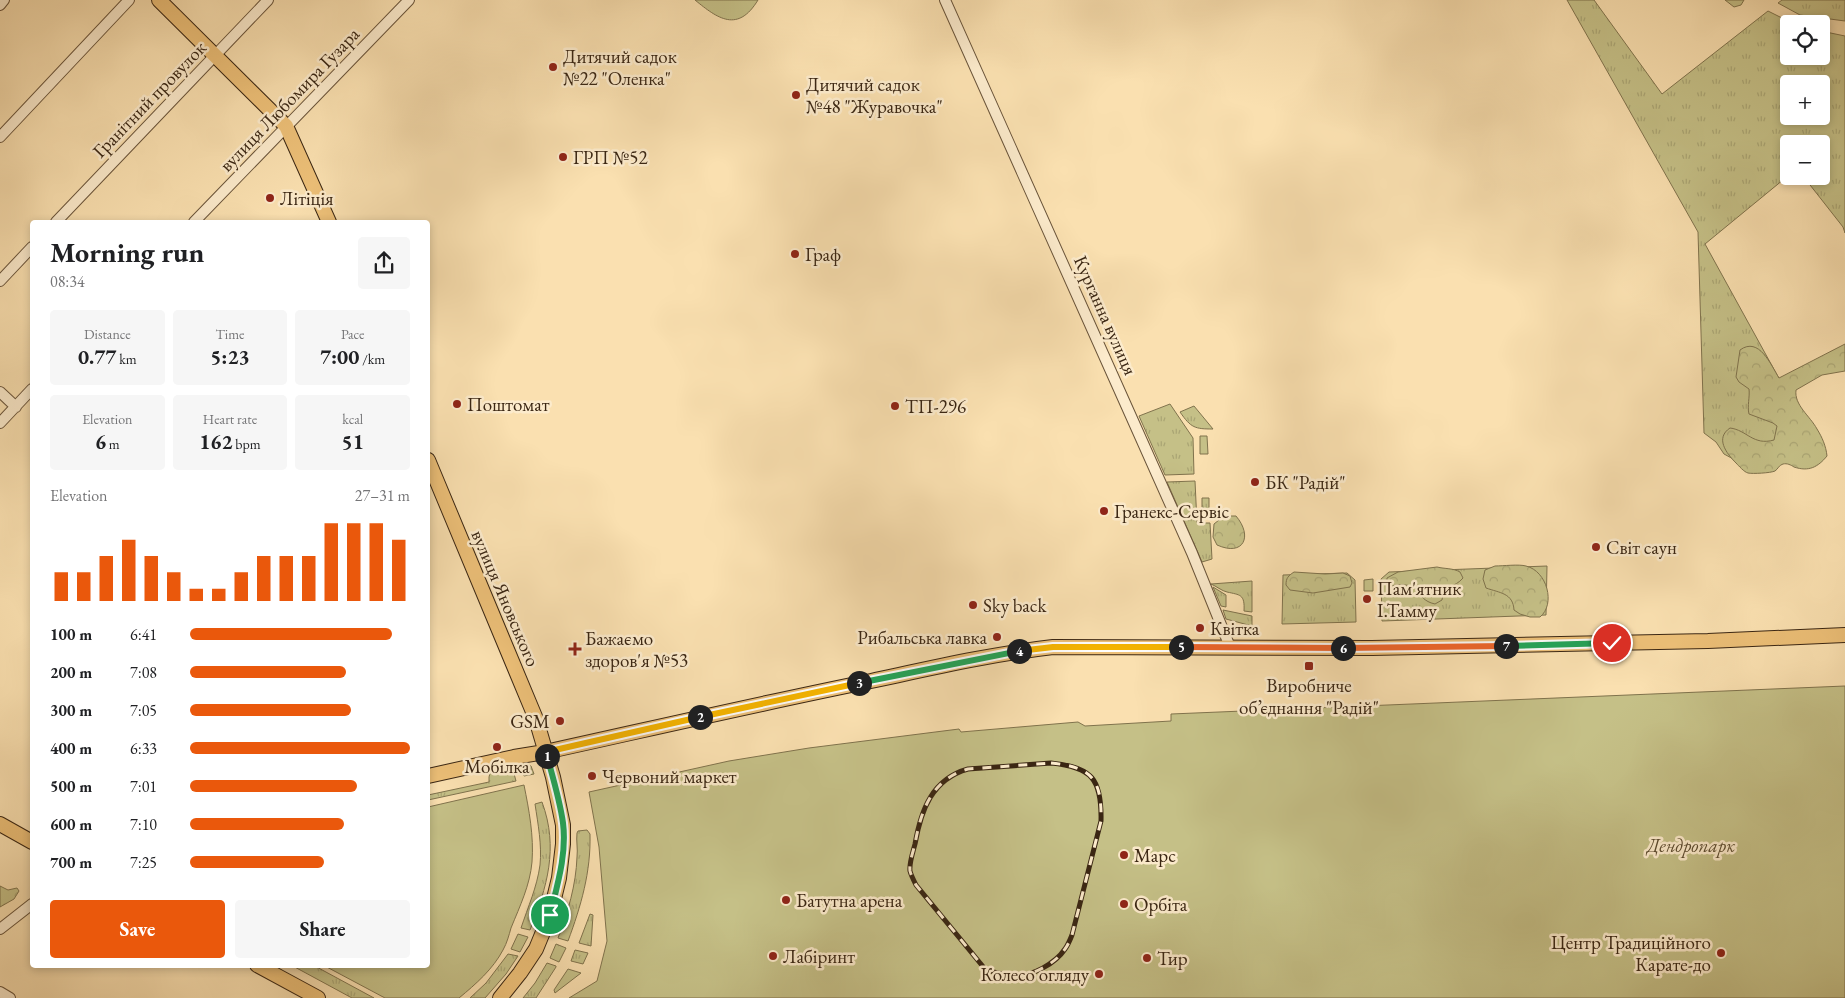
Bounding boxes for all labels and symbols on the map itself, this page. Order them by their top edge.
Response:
street label: вулиця Любомира Гузара [214,21,365,177]
street label: Гранітний провулок [87,36,212,163]
place label: Дитячий садок №22 "Оленка" [563,44,677,91]
marker: Дитячий садок №22 "Оленка" [547,61,559,73]
place label: Дитячий садок №48 "Журавочка" [806,72,943,119]
marker: Дитячий садок №48 "Журавочка" [790,89,802,101]
place label: ГРП №52 [573,145,648,170]
marker: ГРП №52 [557,151,569,163]
place label: Літіція [280,186,334,211]
marker: Літіція [264,192,276,204]
place label: Граф [805,242,841,267]
marker: Граф [789,248,801,260]
street label: Курганна вулиця [1068,251,1143,379]
place label: Поштомат [467,392,550,417]
place label: ТП-296 [905,394,966,419]
marker: Поштомат [451,398,463,410]
marker: ТП-296 [889,400,901,412]
place label: БК "Радій" [1265,470,1346,495]
marker: БК "Радій" [1249,476,1261,488]
place label: Гранекс-Сервіс [1114,499,1229,524]
marker: Гранекс-Сервіс [1098,505,1110,517]
street label: вулиця Яновського [466,526,546,670]
place label: Світ саун [1606,535,1677,560]
marker: Світ саун [1590,541,1602,553]
place label: Пам'ятник І.Тамму [1377,576,1461,623]
place label: Sky back [983,593,1048,618]
marker: Пам'ятник І.Тамму [1361,593,1373,605]
marker: Sky back [967,599,979,611]
place label: Квітка [1210,616,1260,641]
marker: Квітка [1194,622,1206,634]
pin [1591,622,1633,664]
place label: Рибальська лавка [857,625,987,650]
place label: Бажаємо здоров'я №53 [585,626,688,673]
marker: Рибальська лавка [991,631,1003,643]
pin: 5 [1168,634,1194,660]
pin: 7 [1494,634,1518,658]
pin: 6 [1330,636,1356,660]
pin: 4 [1006,638,1032,664]
marker: Бажаємо здоров'я №53 [569,643,581,655]
marker: Виробниче об’єднання "Радій" [1303,660,1315,672]
pin: 3 [846,670,872,696]
place label: Виробниче об’єднання "Радій" [1239,673,1379,720]
pin: 2 [688,704,712,730]
place label: GSM [510,709,550,734]
marker: GSM [554,715,566,727]
marker: Мобілка [491,741,503,753]
pin: 1 [534,744,560,768]
place label: Мобілка [464,754,530,779]
place label: Червоний маркет [602,764,737,789]
marker: Червоний маркет [586,770,598,782]
park label: Дендропарк [1645,833,1736,858]
place label: Марс [1134,843,1176,868]
marker: Марс [1118,849,1130,861]
place label: Батутна арена [796,888,903,913]
place label: Орбіта [1134,892,1188,917]
pin [529,894,571,936]
marker: Батутна арена [780,894,792,906]
marker: Орбіта [1118,898,1130,910]
place label: Центр Традиційного Карате-до [1551,930,1711,977]
place label: Лабіринт [783,944,855,969]
place label: Тир [1157,946,1188,971]
marker: Центр Традиційного Карате-до [1715,947,1727,959]
marker: Лабіринт [767,950,779,962]
marker: Тир [1141,952,1153,964]
place label: Колесо огляду [981,962,1090,987]
marker: Колесо огляду [1093,968,1105,980]

